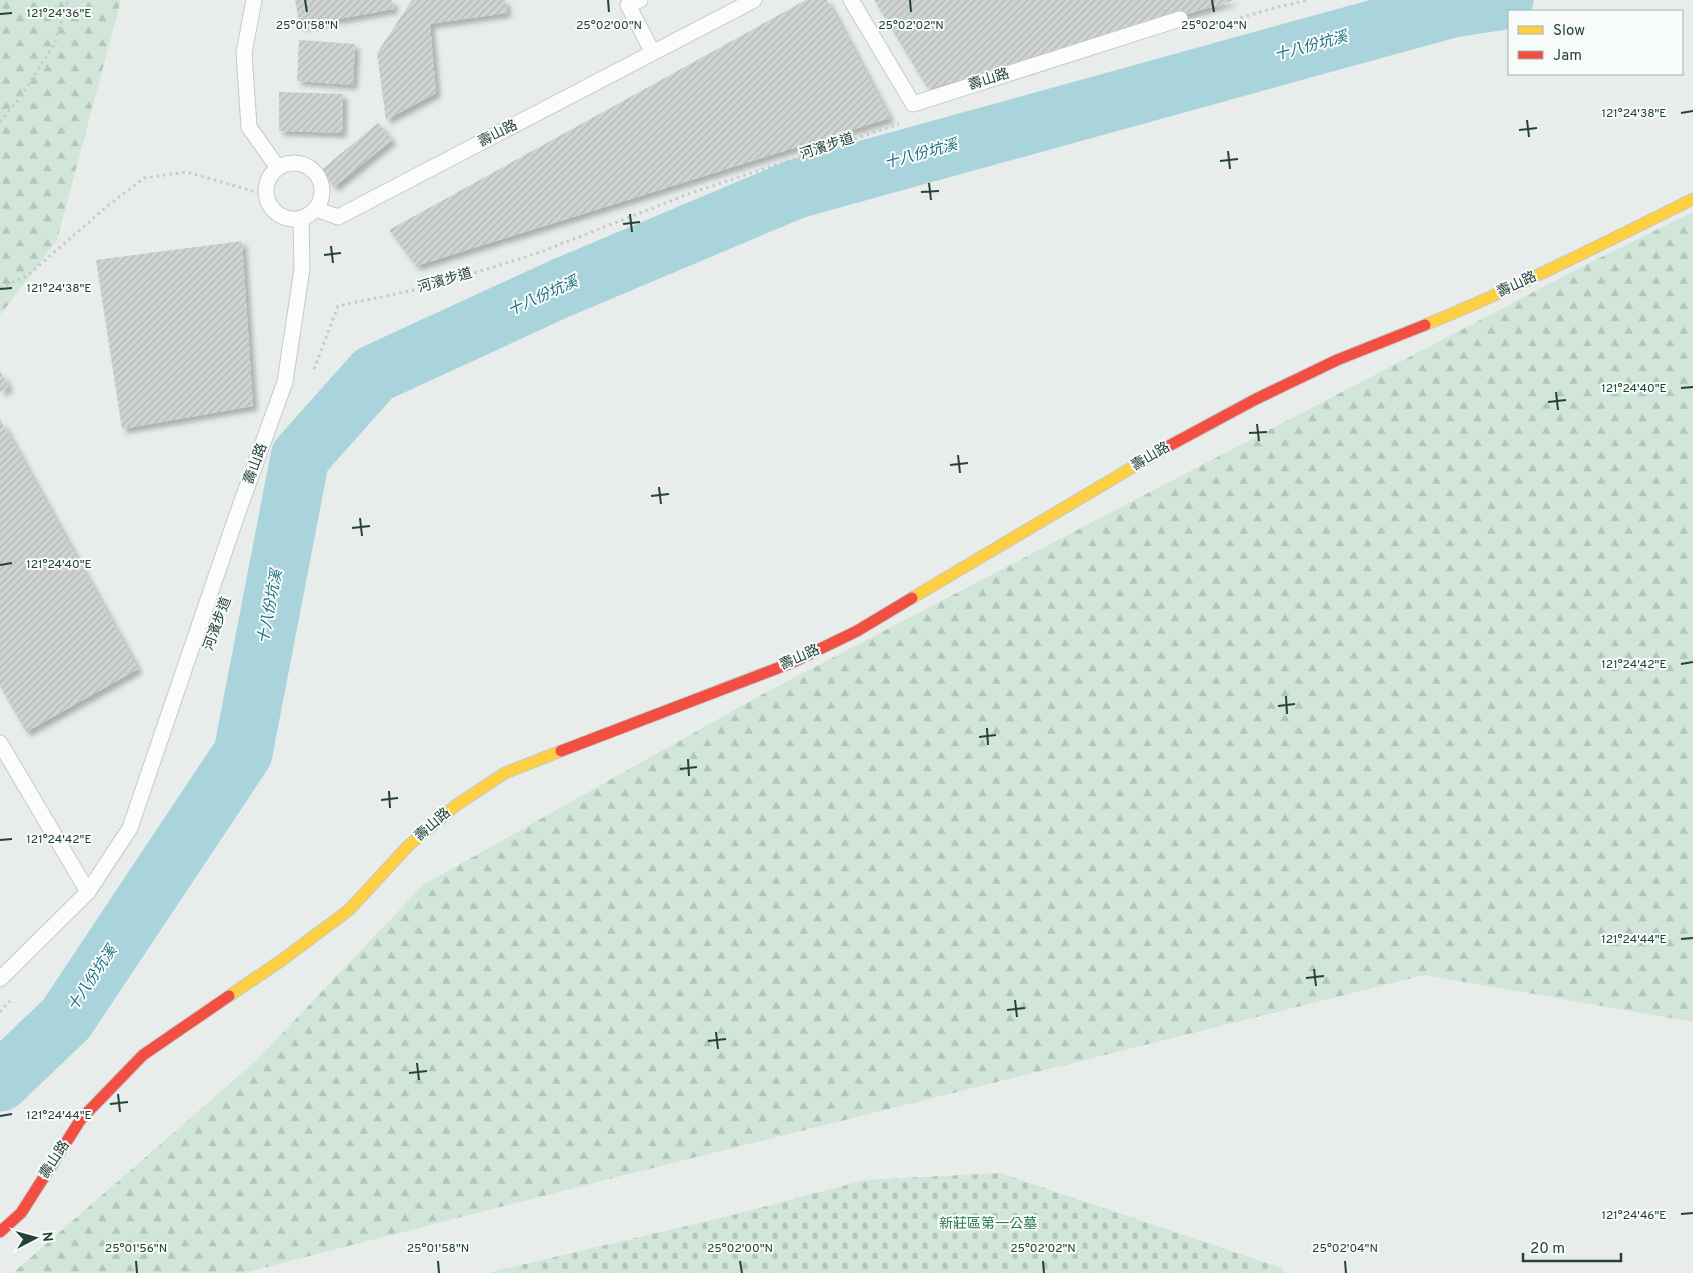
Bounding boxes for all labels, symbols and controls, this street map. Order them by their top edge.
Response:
text: 121°24'36"E [27,6,91,22]
legend [1508,10,1683,75]
text: 25°01'58"N [276,18,338,34]
text: 25°02'00"N [576,18,642,34]
text: 25°02'02"N [878,18,944,34]
text: 25°02'04"N [1181,18,1247,34]
text: Slow [1553,22,1585,41]
water label: 十八份坑溪 [1272,28,1352,66]
text: Jam [1553,47,1582,66]
street label: 壽山路 [966,65,1012,95]
text: 121°24'38"E [1601,106,1667,122]
street label: 壽山路 [475,117,521,151]
street label: 河濱步道 [798,130,856,164]
water label: 十八份坑溪 [882,136,962,174]
street label: 河濱步道 [416,265,474,297]
street label: 壽山路 [1494,268,1540,302]
water label: 十八份坑溪 [505,272,583,321]
text: 121°24'38"E [26,281,92,297]
text: 121°24'40"E [1601,381,1667,397]
street label: 壽山路 [1129,439,1173,475]
street label: 壽山路 [241,441,271,487]
text: 121°24'40"E [26,557,92,573]
water label: 十八份坑溪 [255,566,288,646]
street label: 河濱步道 [200,595,236,653]
street label: 壽山路 [777,642,823,674]
text: 121°24'42"E [1601,657,1667,673]
street label: 壽山路 [412,805,454,845]
text: 121°24'42"E [26,832,92,848]
text: 121°24'44"E [1601,932,1667,948]
water label: 十八份坑溪 [64,941,123,1015]
text: 121°24'44"E [26,1108,92,1124]
street label: 壽山路 [36,1138,74,1182]
text: 121°24'46"E [1601,1208,1667,1224]
north arrow [10,1213,60,1263]
park label: 新莊區第一公墓 [939,1216,1037,1233]
scale bar [1523,1230,1620,1262]
text: N [37,1231,55,1243]
text: 20 m [1530,1240,1565,1259]
text: 25°01'56"N [105,1241,167,1257]
text: 25°01'58"N [407,1241,469,1257]
text: 25°02'00"N [707,1241,773,1257]
text: 25°02'02"N [1010,1241,1076,1257]
text: 25°02'04"N [1312,1241,1378,1257]

